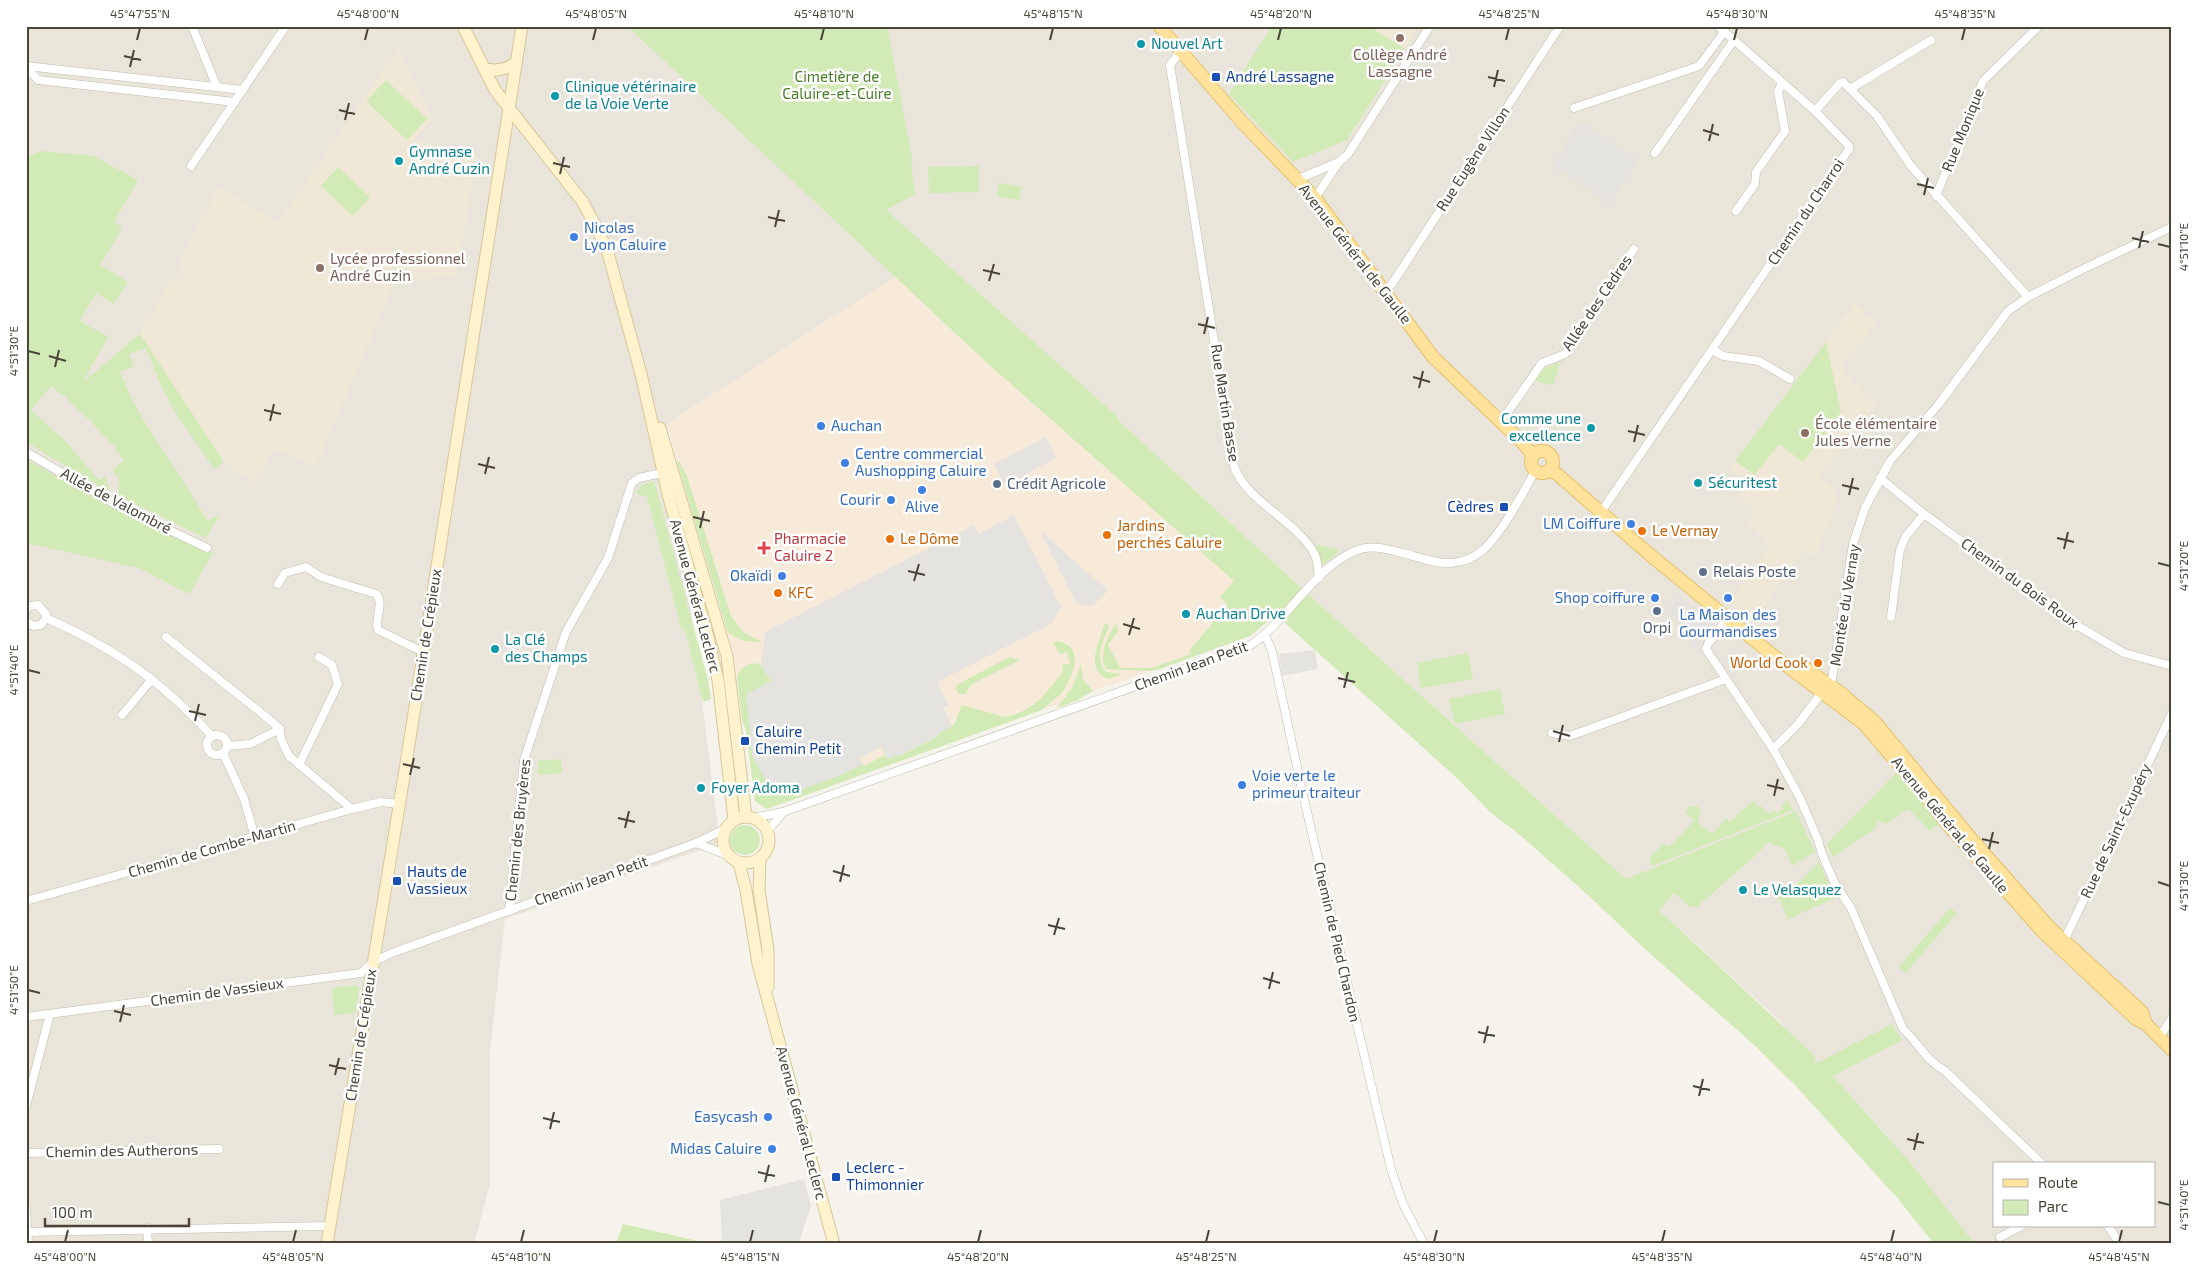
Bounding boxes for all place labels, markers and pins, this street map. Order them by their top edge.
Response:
marker: Collège André Lassagne [1394,32,1406,44]
place label: Nouvel Art [1151,34,1223,52]
marker: Nouvel Art [1135,38,1147,50]
place label: Collège André Lassagne [1353,45,1447,80]
place label: André Lassagne [1226,67,1334,85]
marker: André Lassagne [1210,71,1222,83]
place label: Clinique vétérinaire de la Voie Verte [565,77,696,112]
marker: Clinique vétérinaire de la Voie Verte [549,90,561,102]
place label: Gymnase André Cuzin [409,142,490,177]
marker: Gymnase André Cuzin [393,155,405,167]
place label: Nicolas Lyon Caluire [584,218,667,253]
marker: Nicolas Lyon Caluire [568,231,580,243]
place label: Lycée professionnel André Cuzin [330,249,466,284]
marker: Lycée professionnel André Cuzin [314,262,326,274]
place label: Comme une excellence [1501,409,1581,444]
place label: École élémentaire Jules Verne [1815,414,1937,449]
place label: Auchan [831,416,882,434]
marker: Auchan [815,420,827,432]
marker: Comme une excellence [1585,422,1597,434]
marker: École élémentaire Jules Verne [1799,427,1811,439]
place label: Centre commercial Aushopping Caluire [855,444,987,479]
marker: Centre commercial Aushopping Caluire [839,457,851,469]
place label: Sécuritest [1708,473,1777,491]
place label: Crédit Agricole [1007,474,1106,492]
marker: Sécuritest [1692,477,1704,489]
marker: Crédit Agricole [991,478,1003,490]
marker: Alive [916,484,928,496]
place label: Courir [840,490,881,508]
marker: Courir [885,494,897,506]
place label: Alive [905,497,939,515]
place label: Cèdres [1447,497,1494,515]
marker: Cèdres [1498,501,1510,513]
place label: LM Coiffure [1543,514,1621,532]
place label: Jardins perchés Caluire [1117,516,1222,551]
marker: LM Coiffure [1625,518,1637,530]
place label: Le Vernay [1652,521,1718,539]
marker: Le Vernay [1636,525,1648,537]
place label: Pharmacie Caluire 2 [774,529,846,564]
place label: Le Dôme [900,529,959,547]
marker: Jardins perchés Caluire [1101,529,1113,541]
marker: Le Dôme [884,533,896,545]
marker: Pharmacie Caluire 2 [758,542,770,554]
place label: Relais Poste [1713,562,1796,580]
place label: Okaïdi [730,566,772,584]
marker: Relais Poste [1697,566,1709,578]
marker: Okaïdi [776,570,788,582]
place label: KFC [788,583,814,601]
marker: KFC [772,587,784,599]
place label: Shop coiffure [1555,588,1645,606]
marker: Shop coiffure [1649,592,1661,604]
marker: La Maison des Gourmandises [1722,592,1734,604]
place label: Auchan Drive [1196,604,1286,622]
marker: Orpi [1651,605,1663,617]
place label: La Maison des Gourmandises [1679,605,1777,640]
marker: Auchan Drive [1180,608,1192,620]
place label: Orpi [1643,618,1671,636]
place label: La Clé des Champs [505,630,588,665]
marker: La Clé des Champs [489,643,501,655]
place label: World Cook [1730,653,1808,671]
marker: World Cook [1812,657,1824,669]
place label: Caluire Chemin Petit [755,722,841,757]
marker: Caluire Chemin Petit [739,735,751,747]
place label: Voie verte le primeur traiteur [1252,766,1361,801]
place label: Foyer Adoma [711,778,800,796]
marker: Voie verte le primeur traiteur [1236,779,1248,791]
marker: Foyer Adoma [695,782,707,794]
place label: Hauts de Vassieux [407,862,468,897]
marker: Hauts de Vassieux [391,875,403,887]
place label: Le Velasquez [1753,880,1841,898]
marker: Le Velasquez [1737,884,1749,896]
place label: Easycash [694,1107,758,1125]
marker: Easycash [762,1111,774,1123]
place label: Midas Caluire [670,1139,762,1157]
marker: Midas Caluire [766,1143,778,1155]
place label: Leclerc - Thimonnier [846,1158,924,1193]
marker: Leclerc - Thimonnier [830,1171,842,1183]

